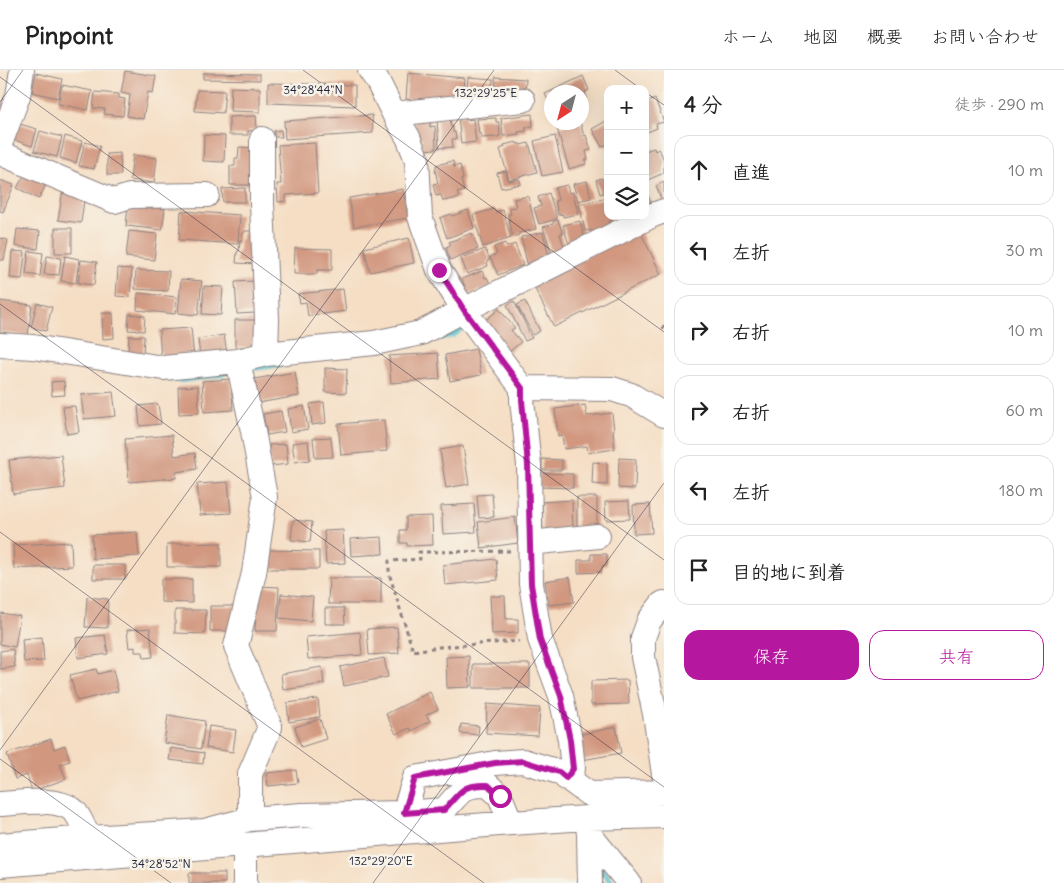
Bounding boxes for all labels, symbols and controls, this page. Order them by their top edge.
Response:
text: Pinpoint [25,20,113,50]
text: ホーム [722,25,775,48]
text: 地図 [803,25,839,48]
text: 概要 [867,25,903,48]
text: お問い合わせ [931,25,1039,48]
text: 34°28'44"N [283,82,343,97]
text: 132°29'25"E [455,85,517,100]
north arrow [544,85,589,130]
map controls [604,85,649,220]
button: + [604,85,649,130]
text: 4 分 [684,91,722,118]
text: 徒歩 · 290 m [954,94,1044,114]
button: − [604,130,649,175]
icon: ahead [685,156,713,184]
text: 直進 [732,160,770,184]
text: 10 m [1008,160,1043,180]
button: layers [604,175,649,220]
icon: left [685,236,713,264]
text: 左折 [732,240,770,264]
text: 30 m [1006,240,1043,260]
route end [428,259,451,282]
icon: right [685,316,713,344]
text: 右折 [732,320,770,344]
text: 10 m [1008,320,1043,340]
icon: right [685,396,713,424]
text: 右折 [732,400,770,424]
text: 60 m [1005,400,1043,420]
icon: left [685,476,713,504]
text: 左折 [732,480,770,504]
text: 180 m [999,480,1043,500]
icon: arrive [685,556,713,584]
text: 目的地に到着 [732,560,846,584]
button: 保存 [684,630,859,680]
button: 共有 [869,630,1044,680]
route start [489,785,512,808]
text: 132°29'20"E [349,853,413,868]
text: 34°28'52"N [131,856,191,871]

